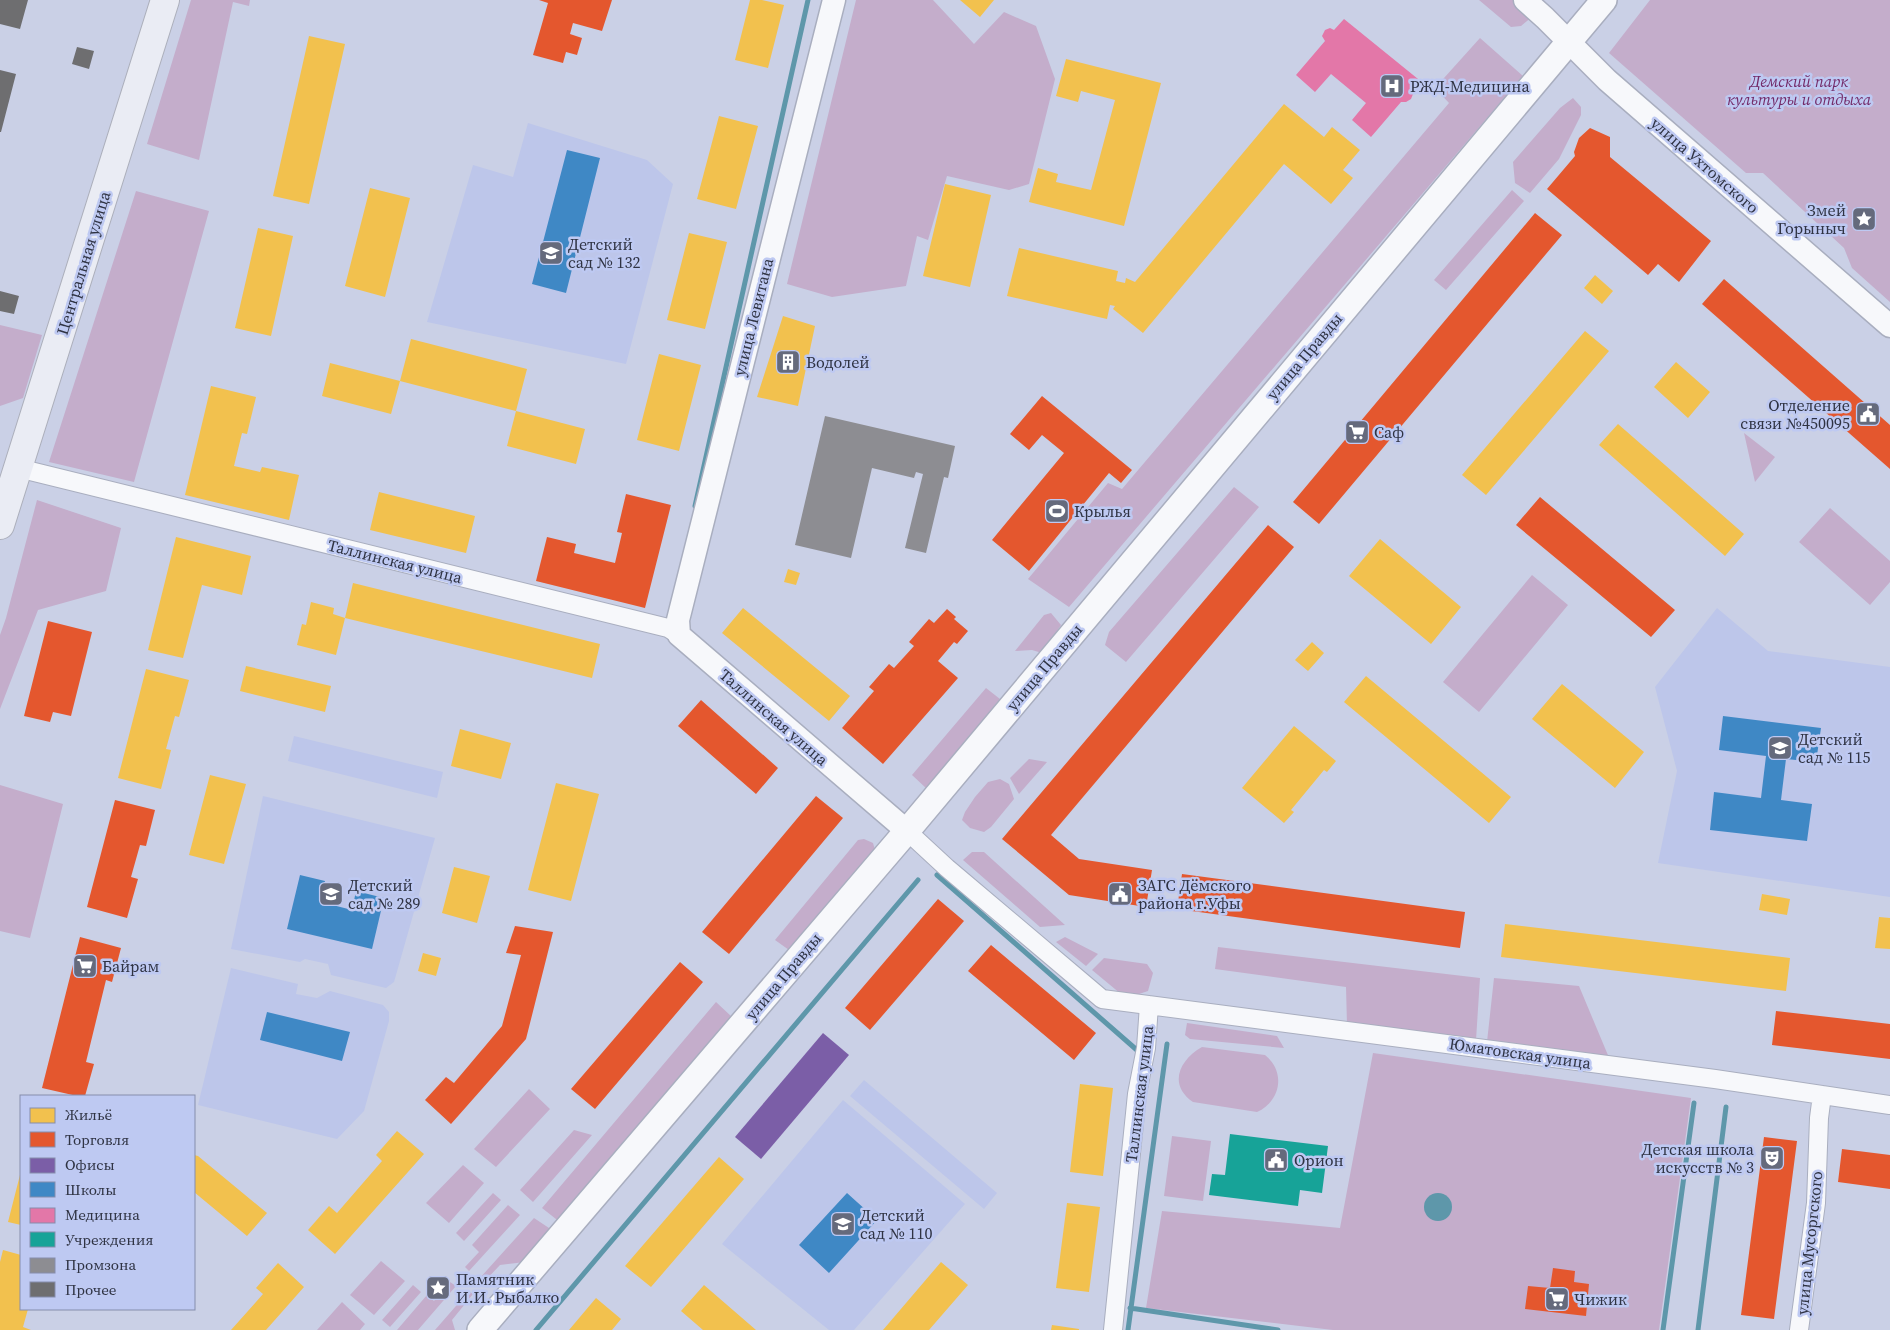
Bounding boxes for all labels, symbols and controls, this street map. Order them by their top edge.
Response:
park label: Демский парк культуры и отдыха [1727,70,1872,110]
hospital icon: РЖД-Медицина [1379,73,1405,99]
place label: РЖД-Медицина [1410,75,1530,97]
street label: улица Ухтомского [1646,112,1764,218]
street label: Центральная улица [51,188,116,337]
place label: Змей Горыныч [1777,199,1846,239]
place icon: Змей Горыныч [1851,206,1877,232]
place label: Детский сад № 132 [568,233,641,273]
school or university icon: Детский сад № 132 [538,240,564,266]
street label: улица Левитана [728,255,779,378]
street label: улица Правды [1261,308,1347,404]
building icon: Водолей [775,349,801,375]
place label: Водолей [806,351,870,373]
place label: Отделение связи №450095 [1740,394,1850,434]
public building icon: Отделение связи №450095 [1855,401,1881,427]
supermarket icon: Саф [1344,419,1370,445]
place label: Саф [1374,421,1404,443]
sports icon: Крылья [1044,498,1070,524]
place label: Крылья [1074,500,1131,522]
street label: Таллинская улица [326,534,465,589]
street label: улица Правды [1001,619,1087,715]
street label: Таллинская улица [715,664,834,771]
place label: Детский сад № 115 [1798,728,1871,768]
school or university icon: Детский сад № 115 [1767,735,1793,761]
place label: Детский сад № 289 [348,874,421,914]
place label: ЗАГС Дёмского района г.Уфы [1138,874,1251,914]
school or university icon: Детский сад № 289 [318,881,344,907]
public building icon: ЗАГС Дёмского района г.Уфы [1107,881,1133,907]
street label: улица Правды [740,928,826,1024]
supermarket icon: Байрам [72,953,98,979]
place label: Байрам [102,955,160,977]
street label: Таллинская улица [1120,1024,1158,1164]
street label: Юматовская улица [1448,1032,1593,1074]
legend [20,1095,195,1310]
text: Жильё [65,1104,113,1125]
text: Торговля [65,1129,129,1150]
place label: Детская школа искусств № 3 [1642,1138,1755,1178]
theatre icon: Детская школа искусств № 3 [1759,1145,1785,1171]
public building icon: Орион [1263,1147,1289,1173]
place label: Орион [1294,1149,1344,1171]
text: Офисы [65,1154,115,1175]
street label: улица Мусоргского [1791,1170,1828,1316]
text: Школы [65,1179,116,1200]
text: Медицина [65,1204,140,1225]
place label: Детский сад № 110 [860,1204,933,1244]
school or university icon: Детский сад № 110 [830,1211,856,1237]
text: Учреждения [65,1229,153,1250]
text: Промзона [65,1254,136,1275]
place label: Памятник И.И. Рыбалко [456,1268,560,1308]
place icon: Памятник И.И. Рыбалко [425,1275,451,1301]
text: Прочее [65,1279,117,1300]
supermarket icon: Чижик [1544,1286,1570,1312]
place label: Чижик [1574,1288,1627,1310]

